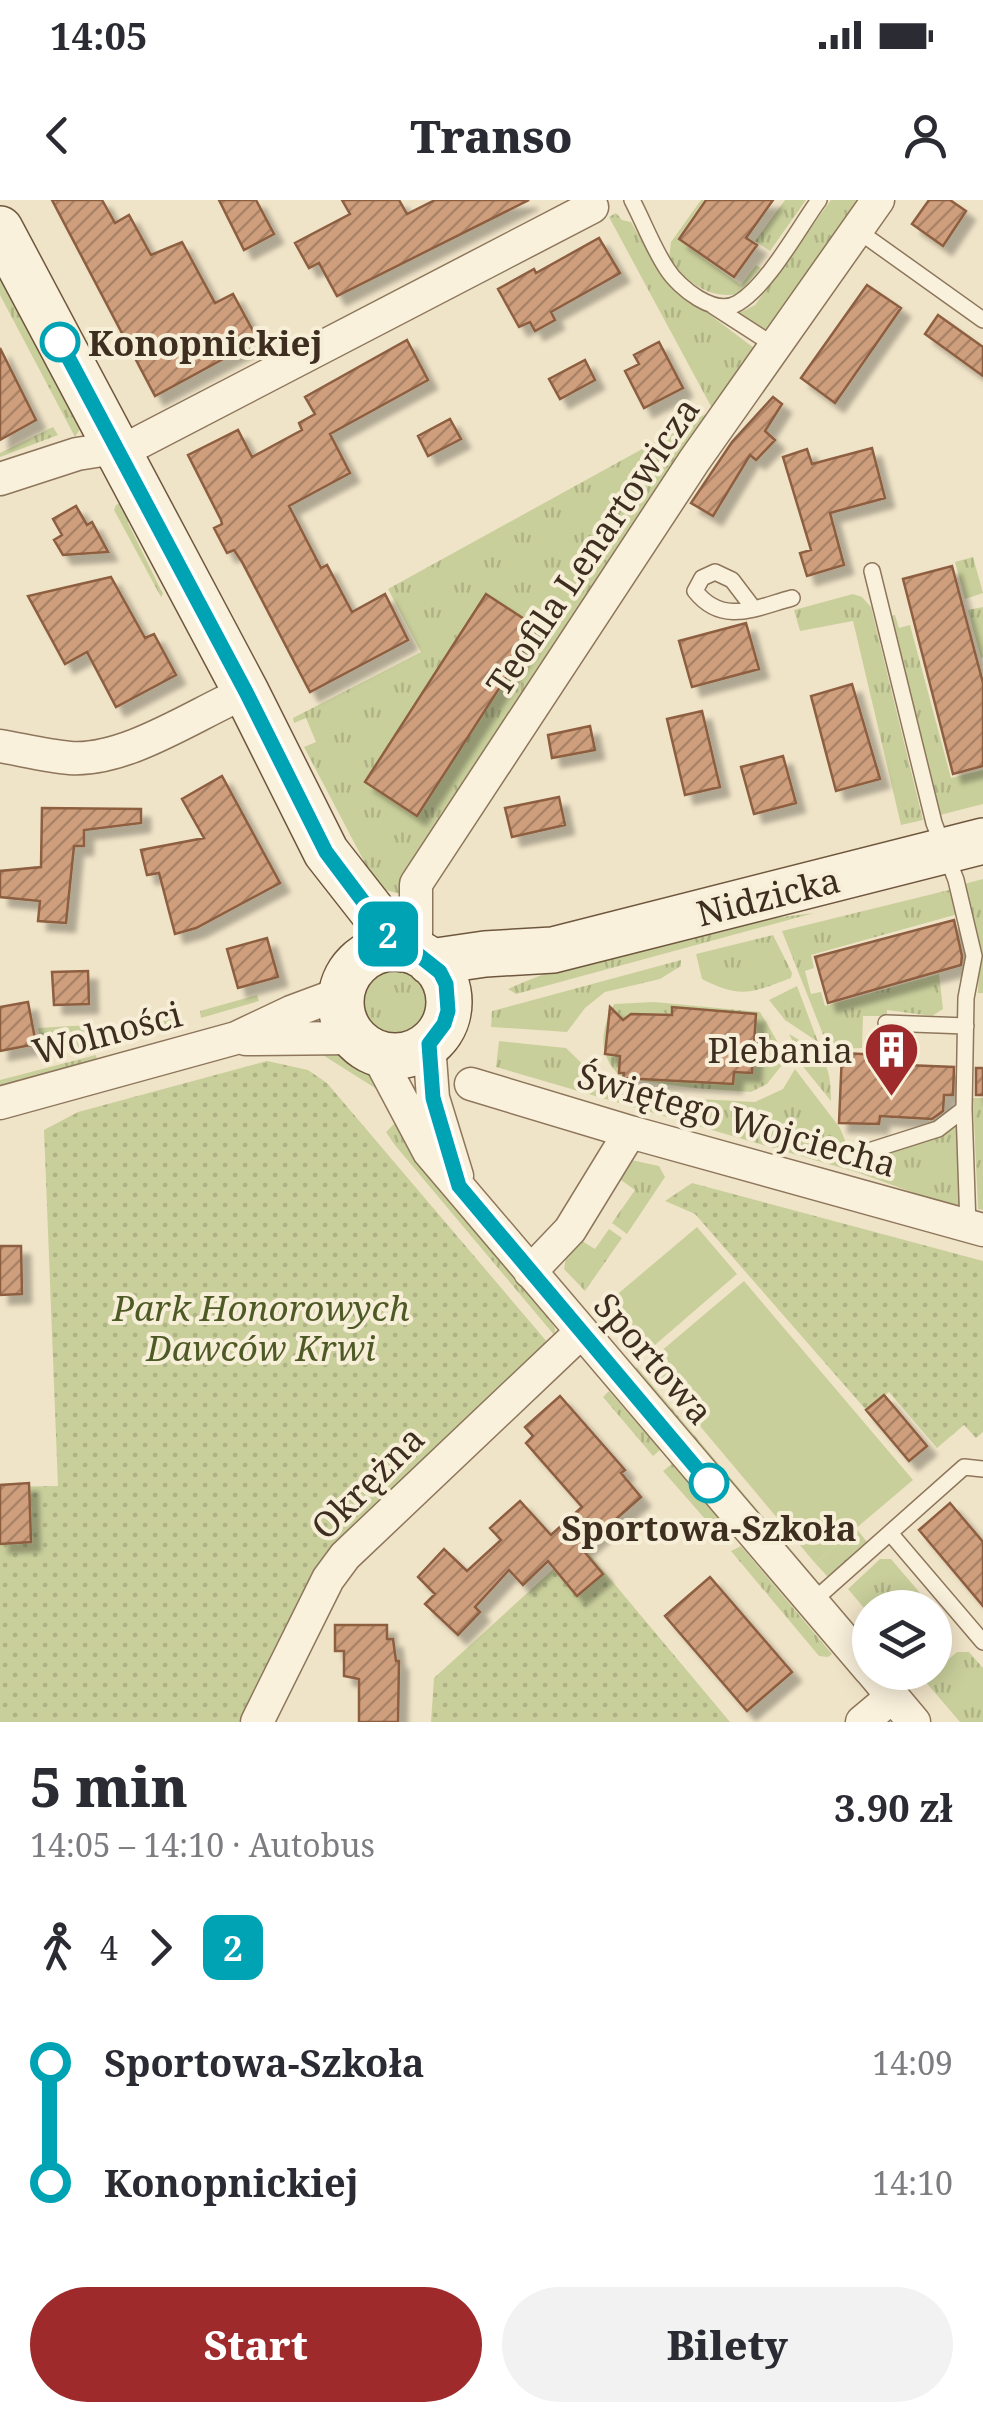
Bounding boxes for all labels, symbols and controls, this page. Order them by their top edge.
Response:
text: 14:05 [50,9,147,61]
text: Transo [410,105,573,166]
icon: back [30,108,85,163]
icon: person [898,108,953,163]
place label: Konopnickiej [88,319,323,366]
marker: Konopnickiej [41,323,79,361]
street label: Teofila Lenartowicza [475,388,709,704]
street label: Nidzicka [692,856,844,936]
line badge: 2 [356,902,420,966]
text: 2 [378,911,398,958]
street label: Wolności [27,990,187,1074]
building icon: Plebania [862,1019,922,1098]
place label: Plebania [708,1026,853,1073]
street label: Świętego Wojciecha [572,1051,902,1187]
street label: Sportowa [584,1282,724,1434]
park label: Park Honorowych Dawców Krwi [111,1284,410,1371]
street label: Okrężna [300,1415,434,1549]
marker: Sportowa-Szkoła [690,1464,728,1502]
place label: Sportowa-Szkoła [561,1504,857,1551]
map controls [852,1590,952,1690]
button: layers [852,1590,952,1690]
text: 5 min [30,1748,188,1823]
text: 3.90 zł [834,1781,953,1833]
text: 14:05 – 14:10 · Autobus [30,1823,375,1866]
icon: walk [30,1920,85,1975]
icon: forward [133,1920,188,1975]
text: 2 [223,1924,243,1971]
text: 4 [100,1926,118,1969]
text: Sportowa-Szkoła [104,2036,425,2088]
text: 14:09 [872,2041,953,2084]
text: Konopnickiej [104,2156,359,2208]
text: 14:10 [872,2161,953,2204]
button: Start [30,2287,482,2402]
button: Bilety [502,2287,953,2402]

